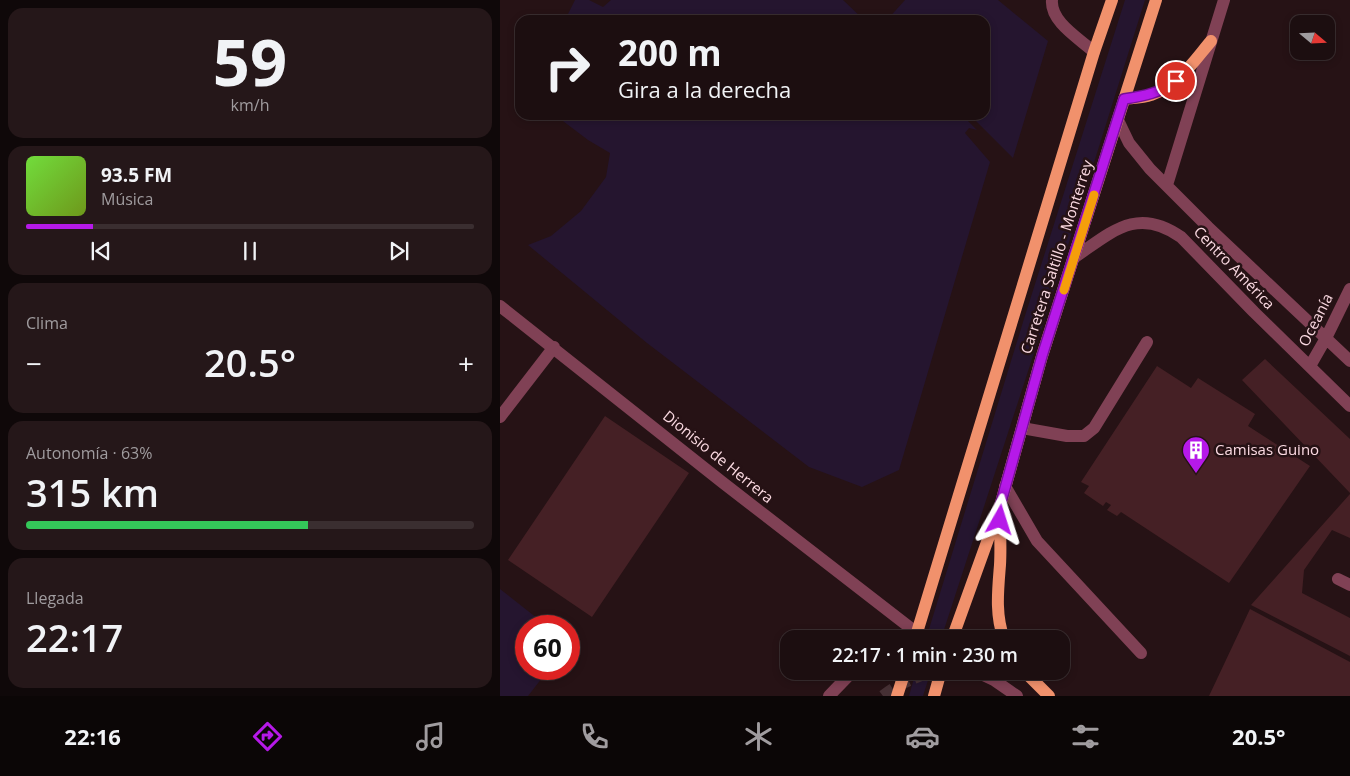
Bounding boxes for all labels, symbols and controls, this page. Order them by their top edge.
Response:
north arrow [1290,15,1335,60]
map controls [1290,15,1335,60]
text: 59 [213,17,287,105]
text: 200 m [618,29,722,76]
icon: right [535,35,600,100]
pin [1155,60,1197,102]
icon: arrive [1162,67,1190,95]
text: Gira a la derecha [618,74,791,104]
text: km/h [231,94,269,116]
street label: Carretera Saltillo - Monterrey [1015,157,1097,356]
text: 93.5 FM [101,162,172,188]
text: Música [101,188,153,210]
street label: Centro América [1190,221,1280,313]
icon: previous [87,237,115,265]
icon: pause [236,237,264,265]
icon: next [385,237,413,265]
street label: Oceanía [1293,290,1337,349]
text: Clima [26,312,68,334]
text: 20.5° [204,336,296,388]
text: − [26,344,42,382]
text: + [458,344,474,382]
street label: Dionisio de Herrera [659,405,778,507]
building icon: Camisas Guino [1181,435,1211,474]
place label: Camisas Guino [1215,439,1319,459]
text: Autonomía · 63% [26,442,152,464]
text: 315 km [26,466,159,518]
position arrow [973,493,1025,545]
text: Llegada [26,587,84,609]
text: 22:17 [26,611,123,663]
speed limit sign: 60 [515,615,580,680]
text: 22:17 · 1 min · 230 m [832,642,1018,668]
icon: directions [250,719,285,754]
icon: music [413,719,448,754]
icon: phone [577,719,612,754]
icon: climate [741,719,776,754]
icon: car [905,719,940,754]
icon: filters [1068,719,1103,754]
text: 22:16 [64,721,121,751]
text: 20.5° [1232,721,1286,751]

